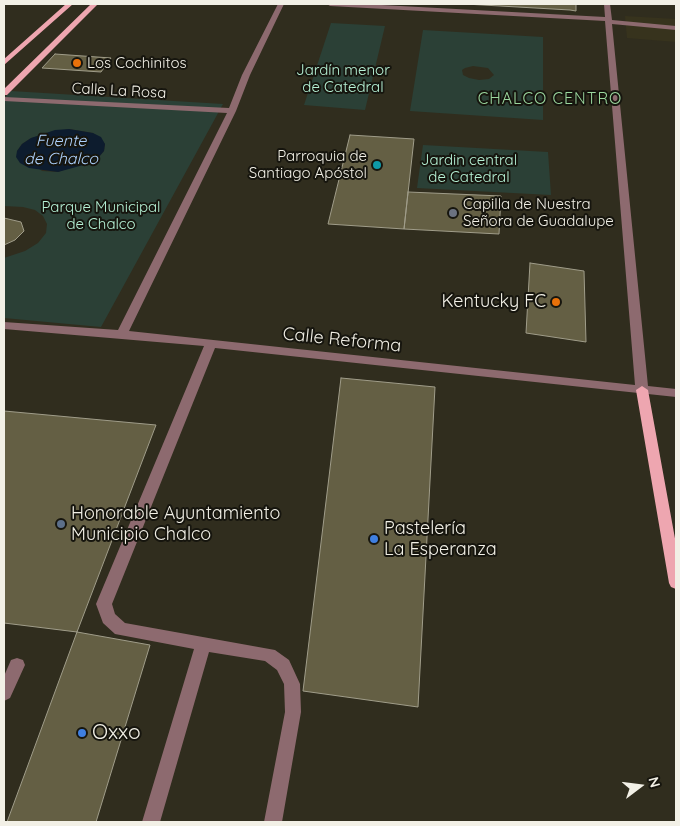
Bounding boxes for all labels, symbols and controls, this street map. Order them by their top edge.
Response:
place label: Los Cochinitos [87,54,187,72]
marker: Los Cochinitos [71,57,83,69]
park label: Jardín menor de Catedral [296,61,390,96]
street label: Calle La Rosa [71,80,167,102]
district label: CHALCO CENTRO [476,89,624,109]
water label: Fuente de Chalco [24,131,98,169]
place label: Parroquia de Santiago Apóstol [249,147,367,182]
park label: Jardin central de Catedral [421,151,517,186]
marker: Parroquia de Santiago Apóstol [371,159,383,171]
place label: Capilla de Nuestra Señora de Guadalupe [463,195,614,230]
park label: Parque Municipal de Chalco [41,198,161,233]
marker: Capilla de Nuestra Señora de Guadalupe [447,207,459,219]
place label: Kentucky FC [441,291,546,313]
marker: Kentucky FC [550,296,562,308]
street label: Calle Reforma [282,323,402,357]
place label: Honorable Ayuntamiento Municipio Chalco [71,503,280,546]
marker: Honorable Ayuntamiento Municipio Chalco [55,518,67,530]
place label: Pastelería La Esperanza [384,518,497,560]
marker: Pastelería La Esperanza [368,533,380,545]
place label: Oxxo [92,720,141,746]
marker: Oxxo [76,727,88,739]
north arrow [615,761,665,811]
text: N [644,775,665,789]

